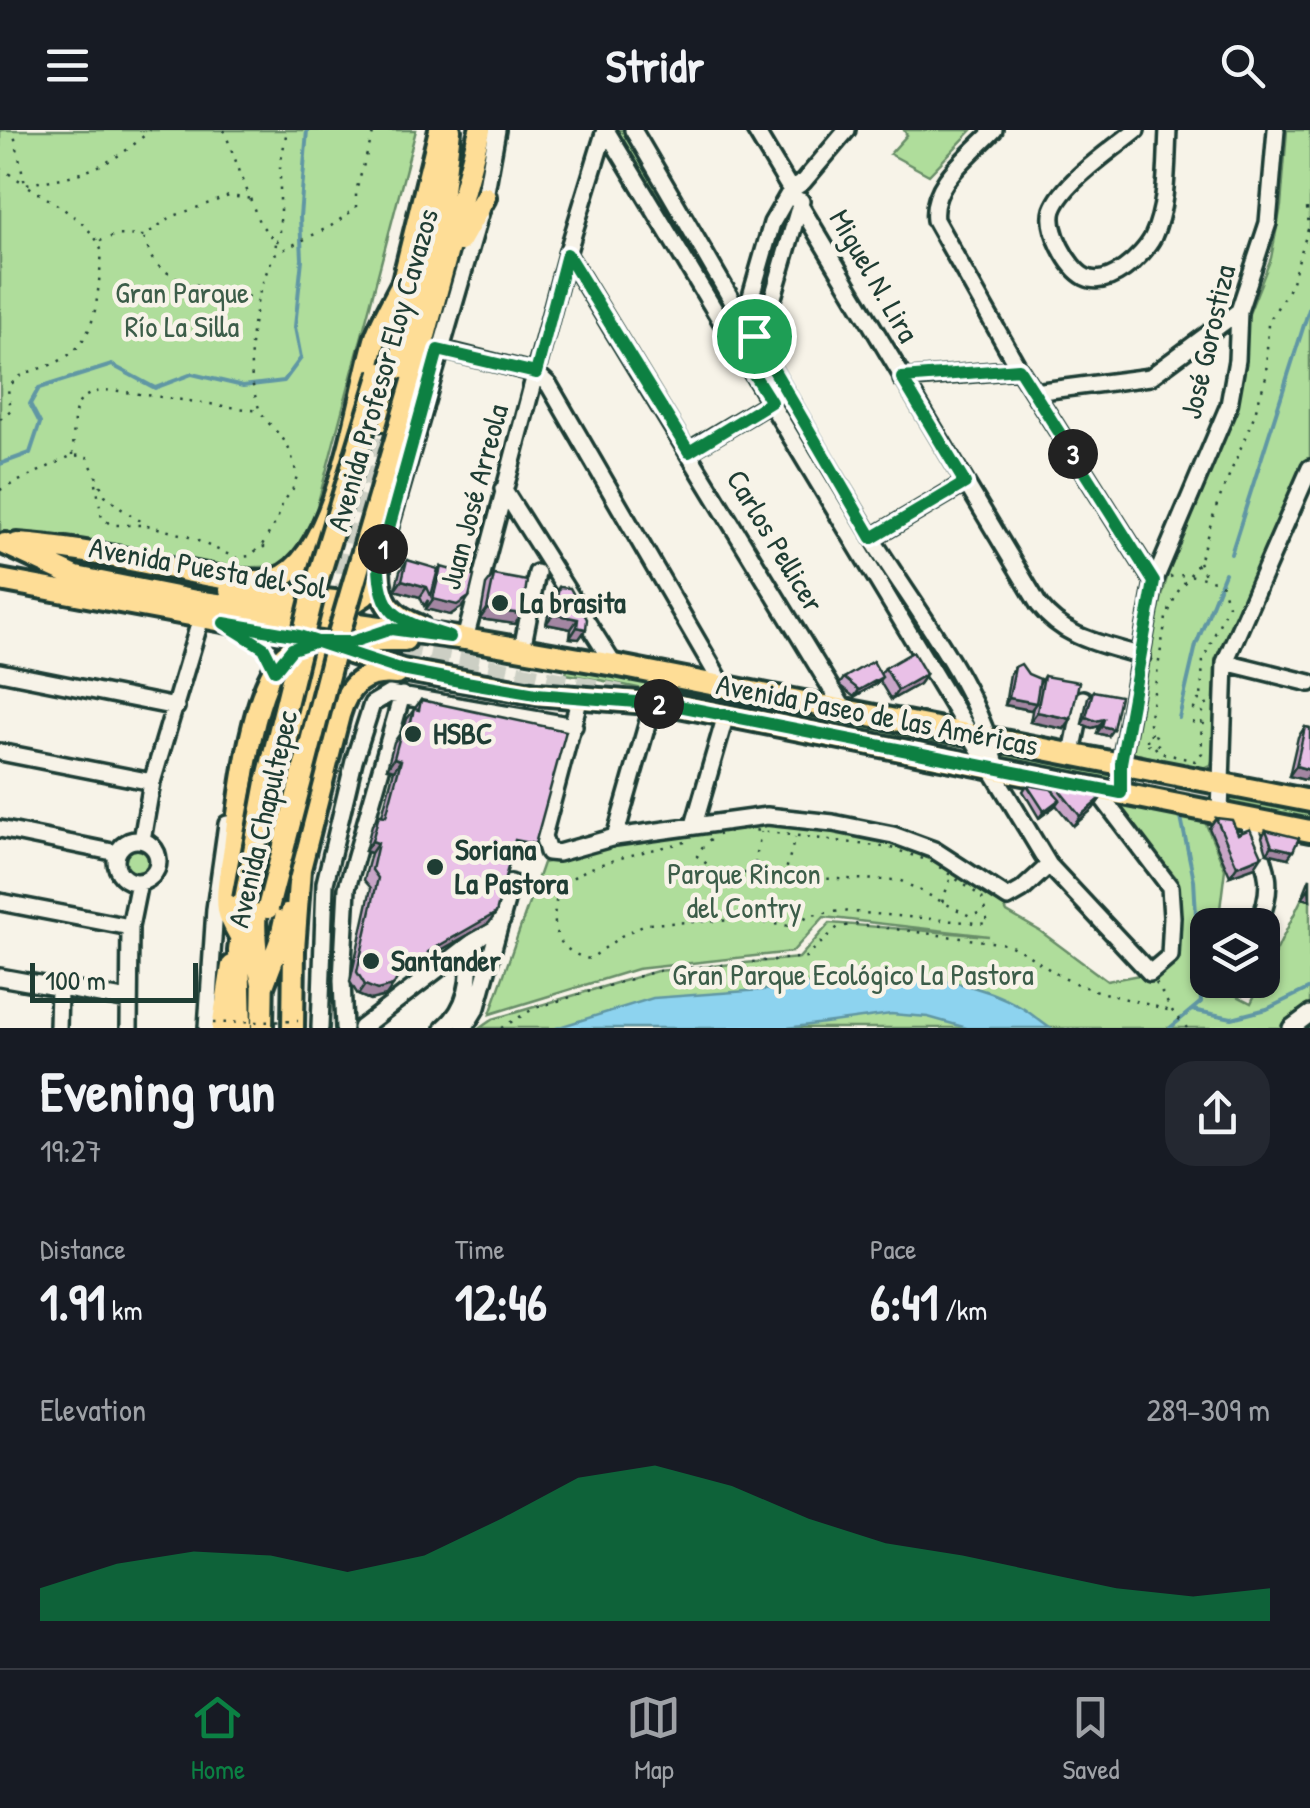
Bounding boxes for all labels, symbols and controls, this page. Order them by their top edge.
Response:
text: Stridr [606,35,704,96]
icon: menu [40,38,95,93]
icon: search [1215,38,1270,93]
street label: Miguel N. Lira [821,202,929,349]
street label: Avenida Profesor Eloy Cavazos [317,204,447,536]
street label: José Gorostiza [1170,261,1244,423]
park label: Gran Parque Río La Silla [115,272,249,346]
pin [712,294,797,379]
icon: arrive [727,309,782,364]
street label: Juan José Arreola [429,399,517,594]
pin: 3 [1048,429,1098,479]
text: 3 [1067,435,1079,473]
street label: Carlos Pellicer [718,462,834,619]
pin: 1 [358,524,408,574]
street label: Avenida Puesta del Sol [86,526,330,608]
text: 1 [378,530,388,568]
place label: La brasita [520,582,626,622]
marker: La brasita [489,592,511,614]
street label: Avenida Paseo de las Américas [713,663,1041,765]
pin: 2 [634,679,684,729]
text: 2 [652,685,666,723]
street label: Avenida Chapultepec [218,706,307,931]
place label: HSBC [433,713,492,753]
marker: HSBC [402,723,424,745]
place label: Soriana La Pastora [455,829,569,903]
park label: Parque Rincon del Contry [667,853,821,927]
marker: Soriana La Pastora [424,856,446,878]
map controls [1190,908,1280,998]
button: layers [1190,908,1280,998]
place label: Santander [391,940,501,980]
marker: Santander [360,950,382,972]
park label: Gran Parque Ecológico La Pastora [672,954,1034,994]
scale bar [30,958,198,1003]
text: 100 m [45,961,106,999]
text: Evening run [40,1054,275,1128]
button: share [1165,1061,1270,1166]
text: 19:27 [40,1129,102,1172]
text: Distance [40,1230,126,1268]
text: Time [455,1230,505,1268]
text: Pace [870,1230,916,1268]
text: 1.91 [40,1268,105,1336]
text: 12:46 [455,1268,547,1336]
text: 6:41 [870,1268,938,1336]
text: km [105,1291,142,1329]
text: /km [938,1291,987,1329]
text: Elevation [40,1388,146,1431]
text: 289–309 m [1146,1388,1270,1431]
tab: Home [190,1690,245,1788]
tab: Map [626,1690,681,1788]
tab: Saved [1062,1690,1120,1788]

